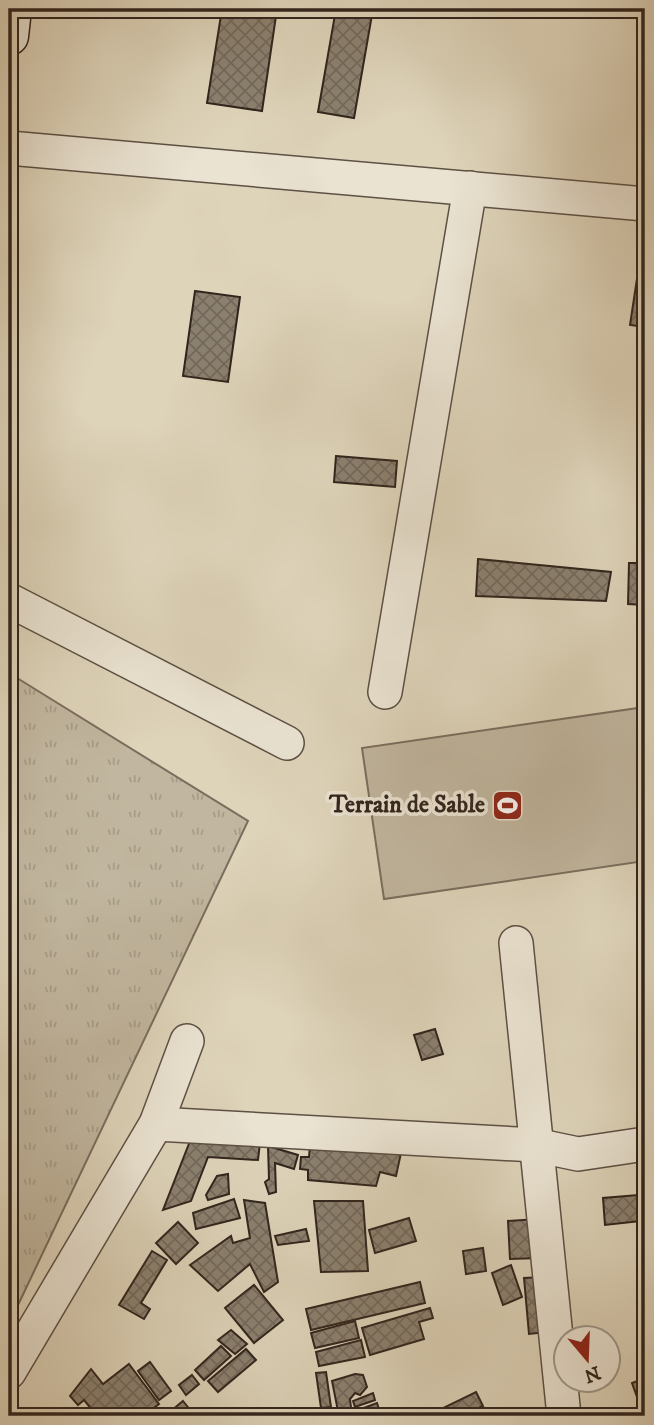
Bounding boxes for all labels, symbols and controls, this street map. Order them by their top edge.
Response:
sports icon: Terrain de Sable [491,788,525,822]
place label: Terrain de Sable [328,790,485,820]
north arrow [552,1324,622,1394]
text: N [581,1360,603,1387]

